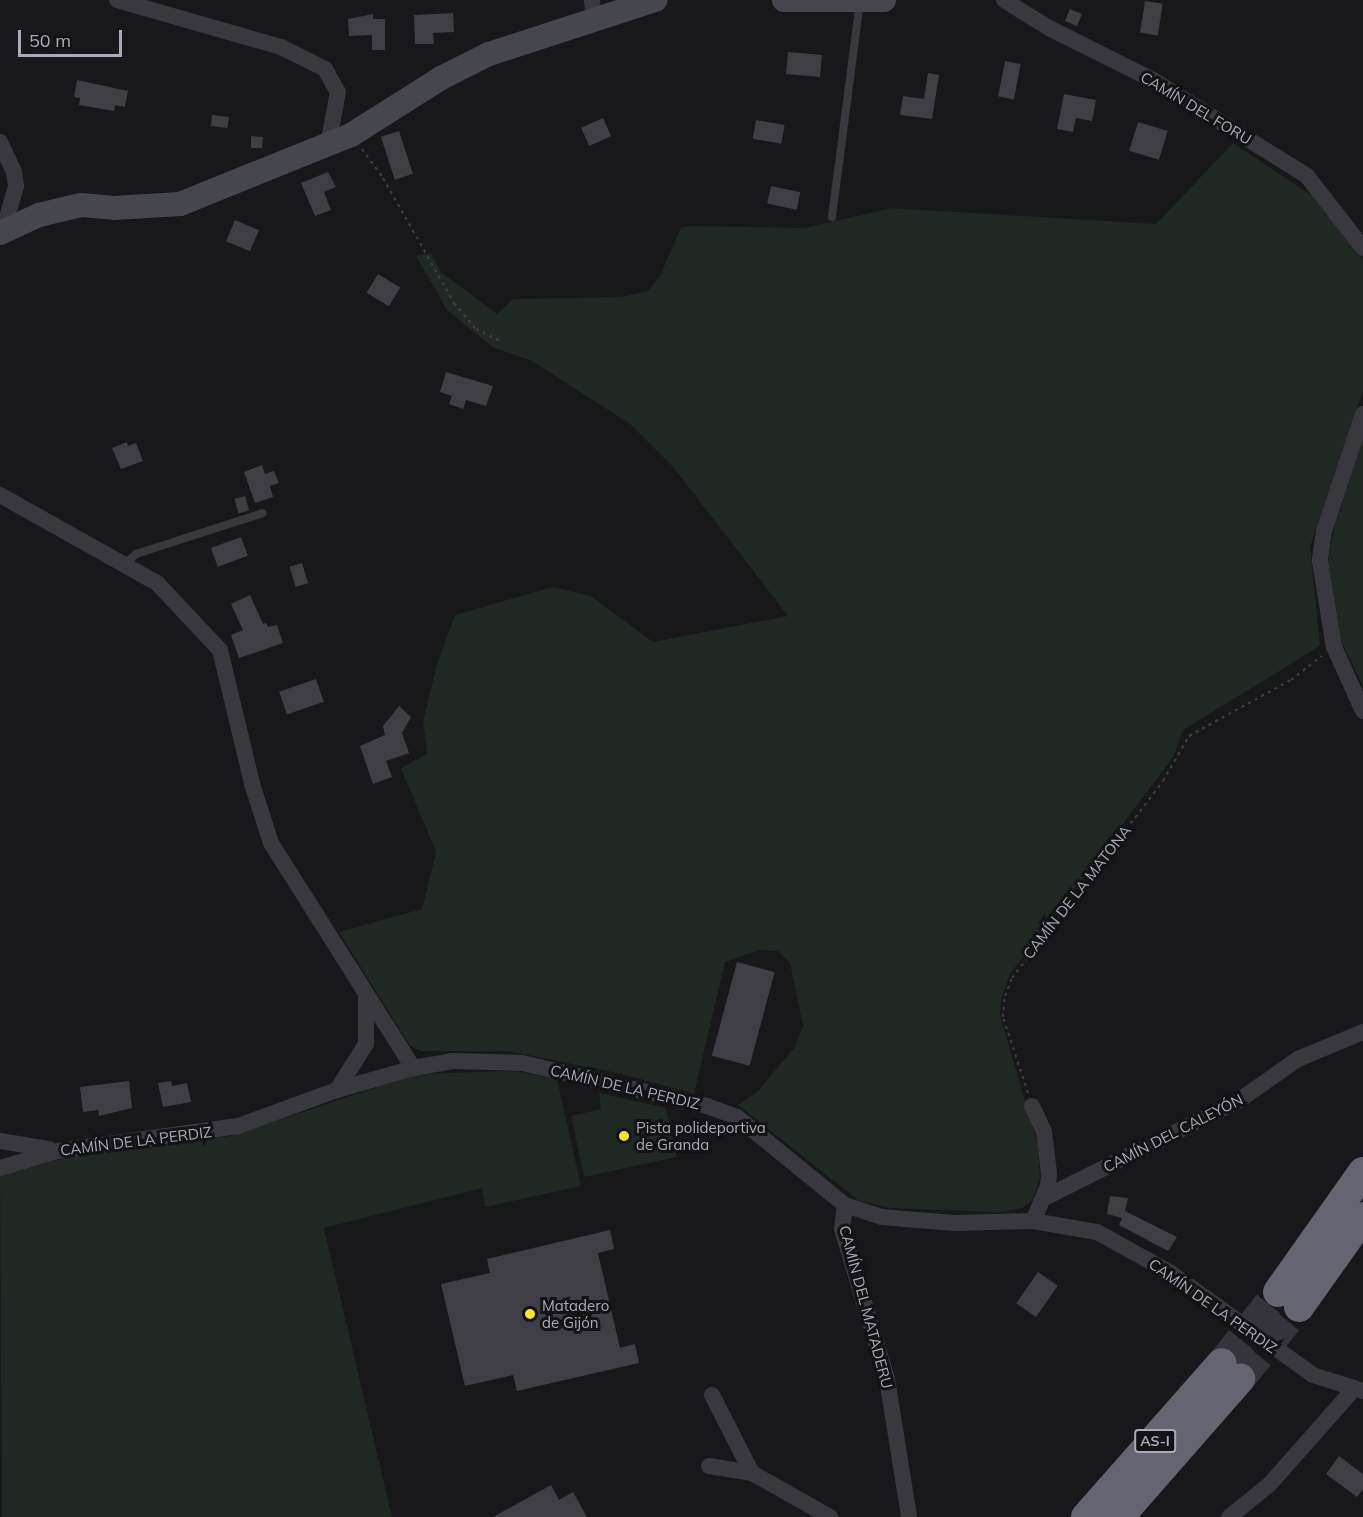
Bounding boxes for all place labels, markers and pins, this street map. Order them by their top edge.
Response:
place label: Pista polideportiva de Granda [636,1118,766,1153]
marker: Pista polideportiva de Granda [617,1129,631,1143]
place label: Matadero de Gijón [542,1296,609,1331]
marker: Matadero de Gijón [523,1307,537,1321]

